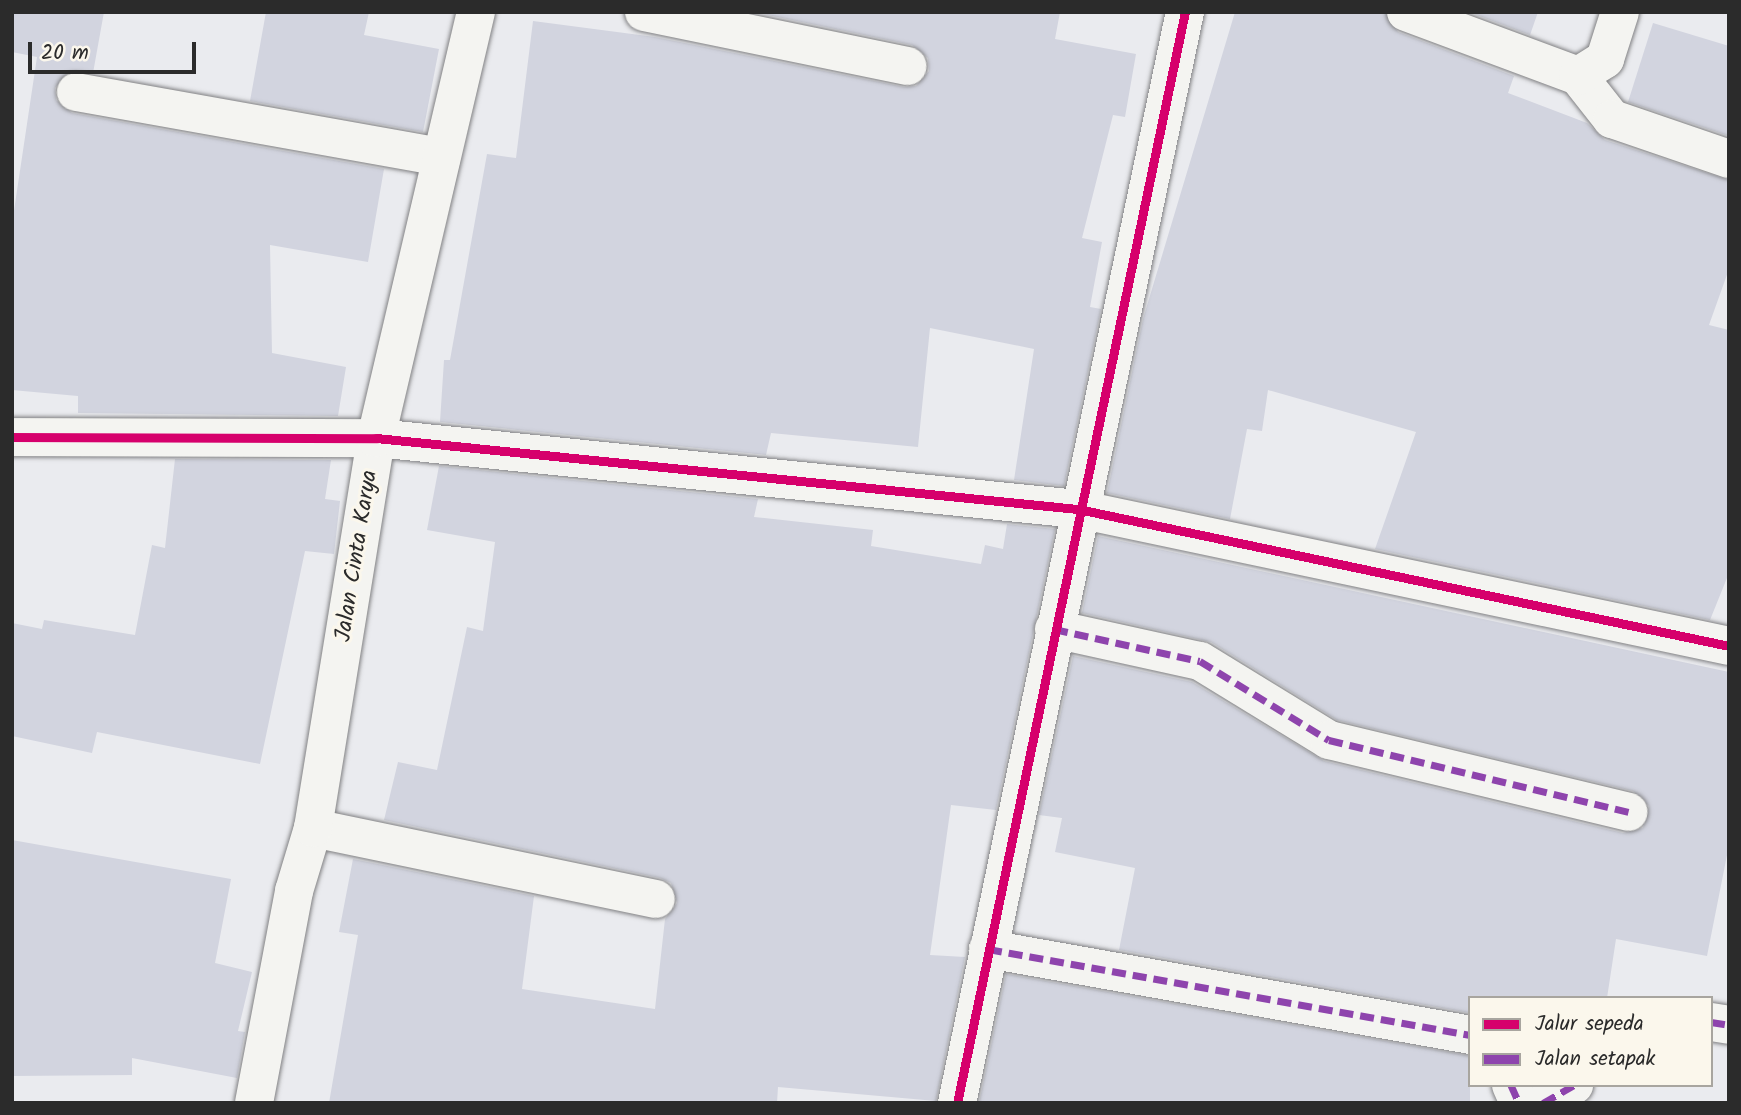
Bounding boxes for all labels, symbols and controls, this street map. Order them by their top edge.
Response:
scale bar [32,28,200,72]
text: 20 m [41,37,89,70]
street label: Jalan Cinta Karya [330,468,384,644]
legend [1468,996,1713,1087]
text: Jalur sepeda [1535,1008,1644,1041]
text: Jalan setapak [1535,1043,1655,1076]

